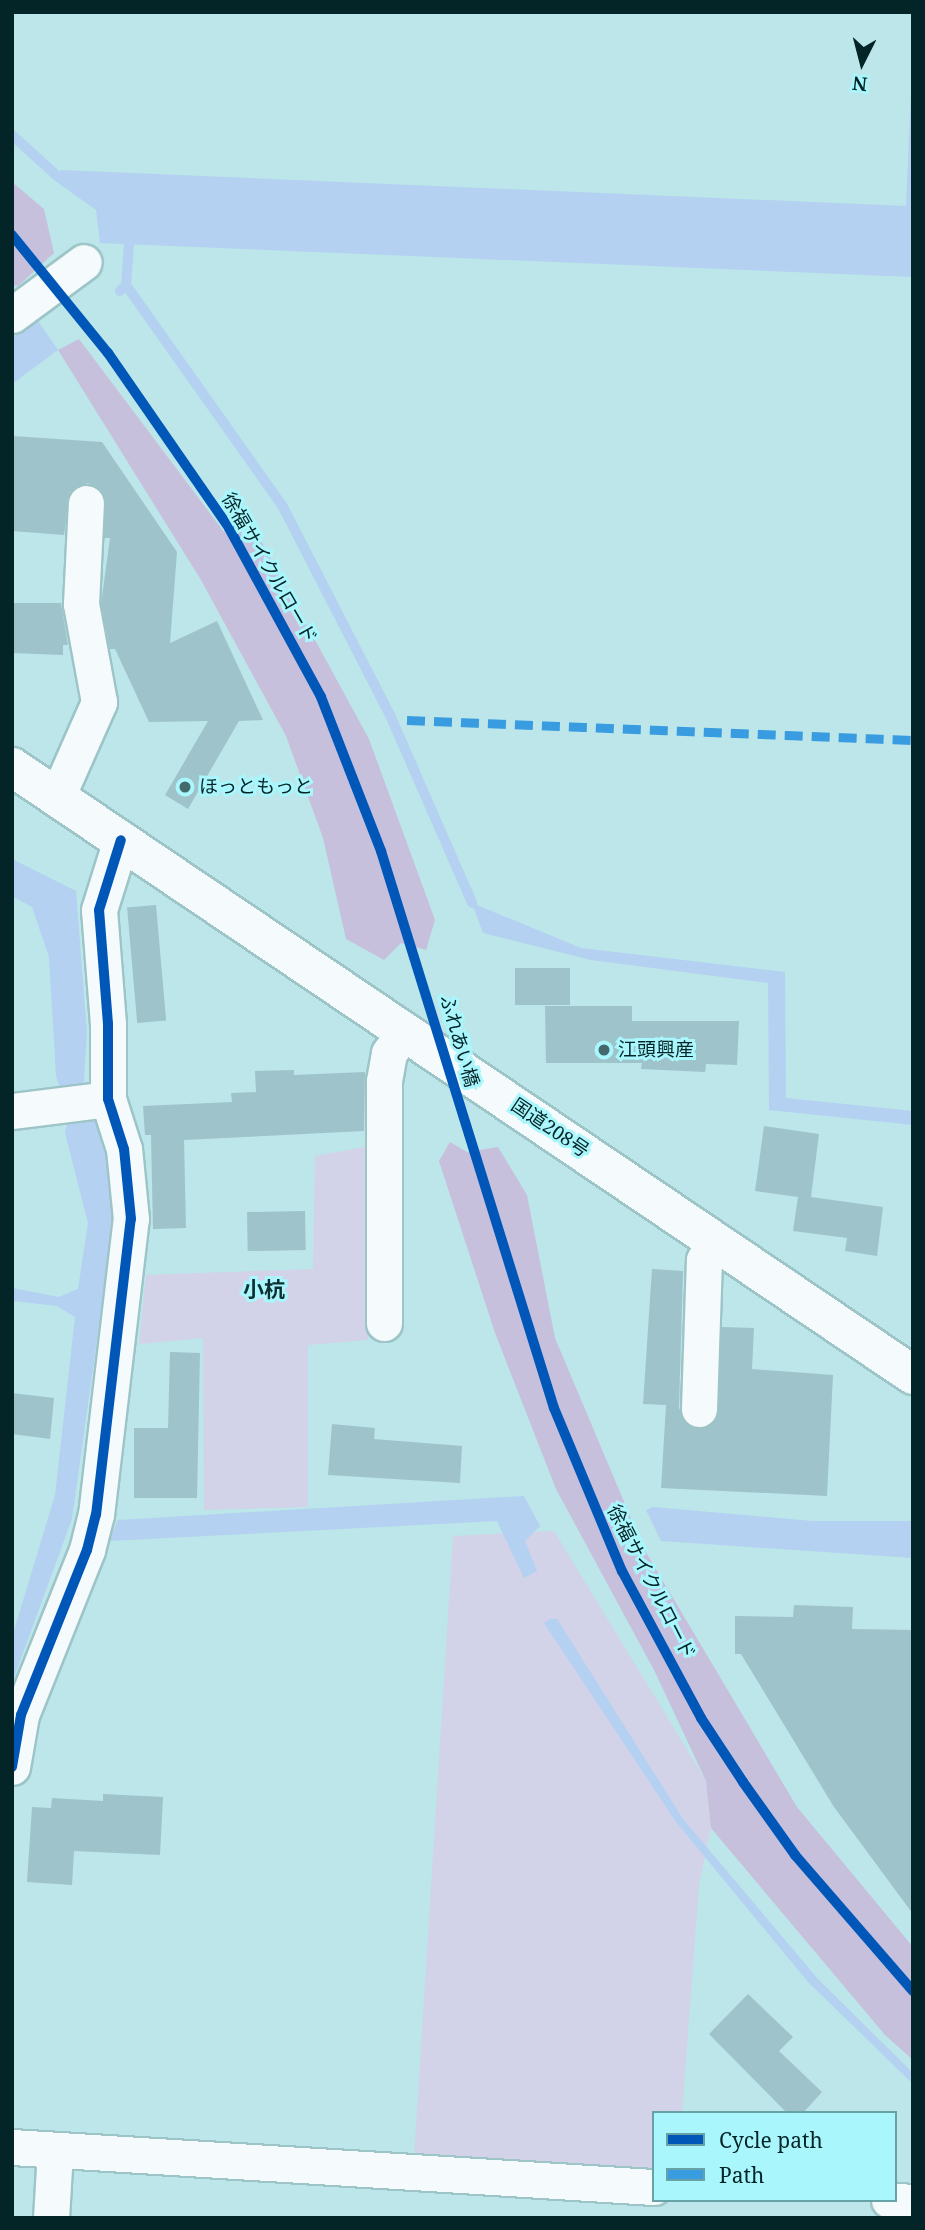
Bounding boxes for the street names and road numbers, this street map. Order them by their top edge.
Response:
street label: 徐福サイクルロード [216,488,322,648]
street label: ふれあい橋 [435,992,483,1090]
street label: 国道208号 [507,1094,593,1162]
street label: 徐福サイクルロード [602,1501,700,1663]

